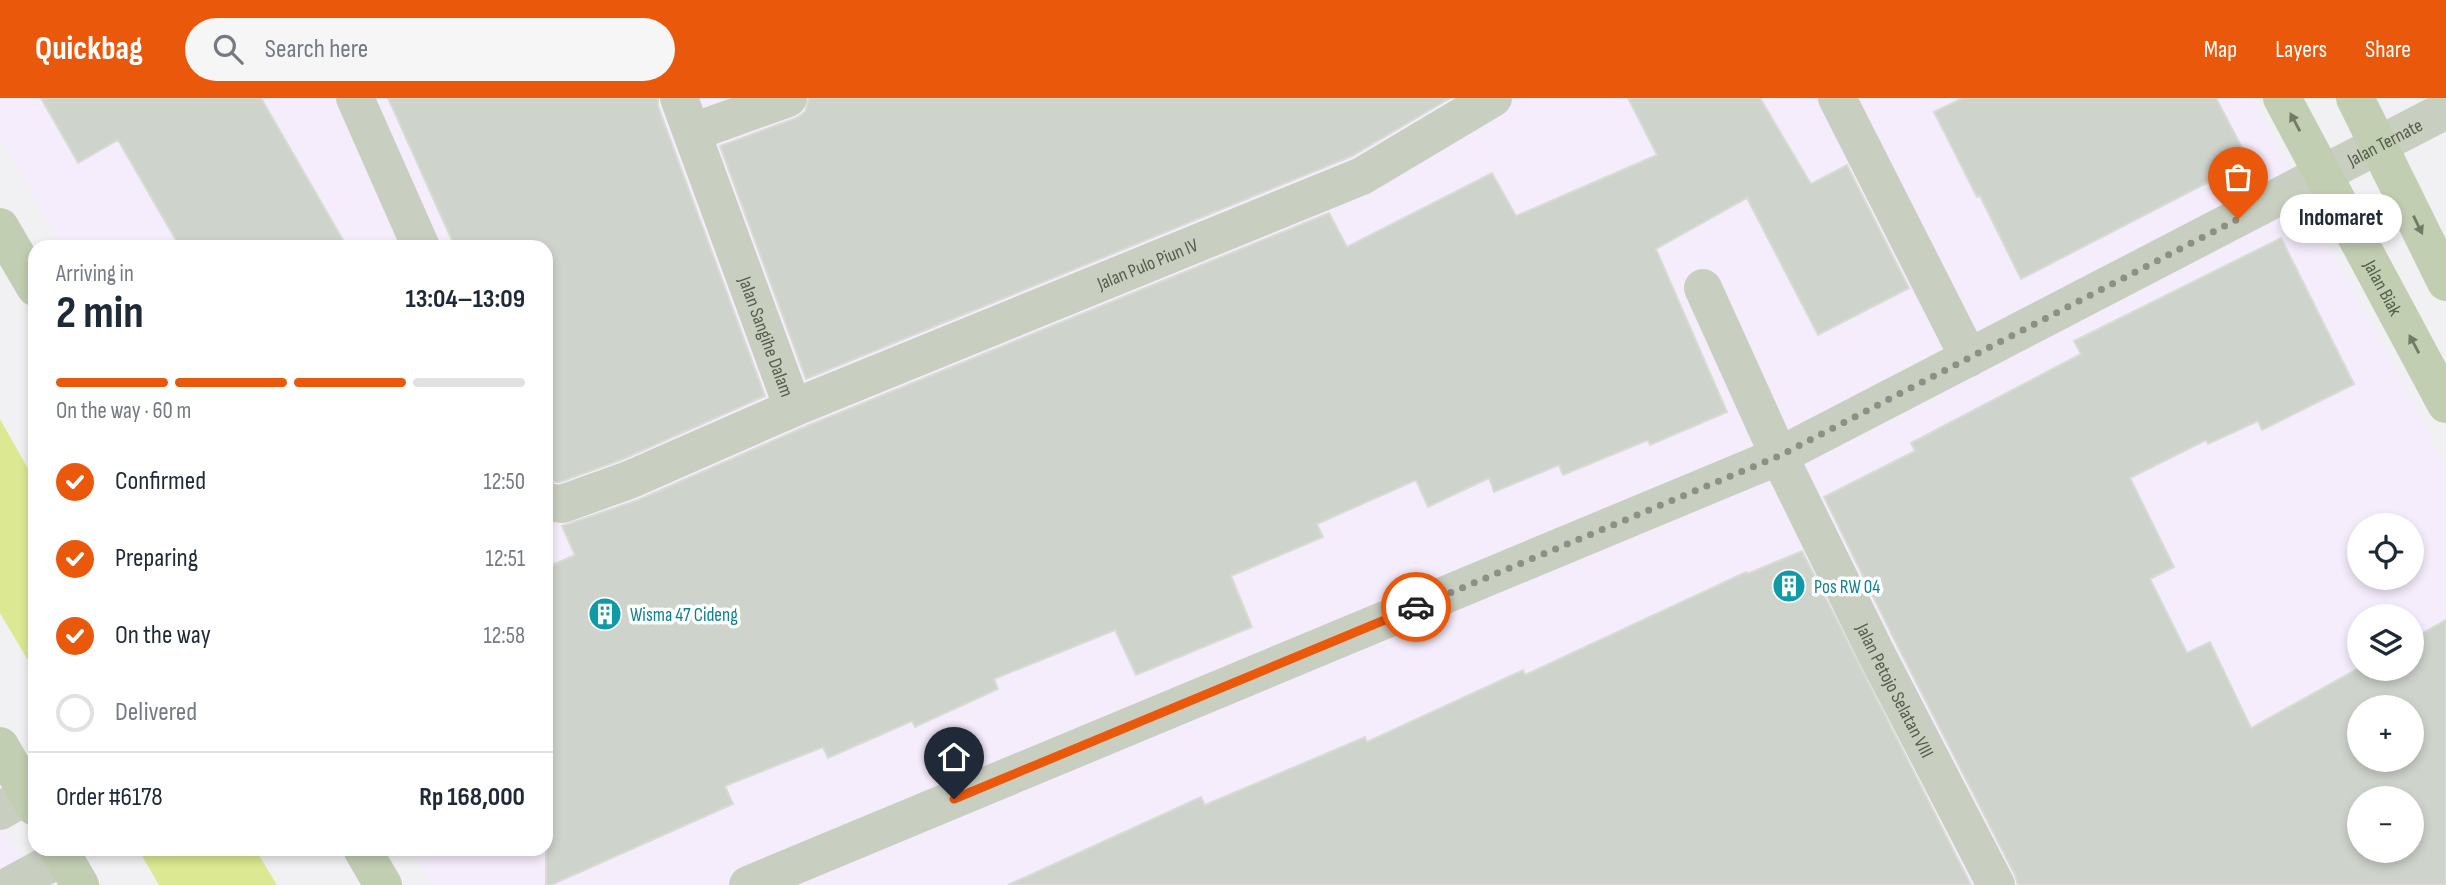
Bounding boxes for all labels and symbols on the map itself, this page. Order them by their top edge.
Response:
one-way arrow [2289,112,2300,132]
street label: Jalan Ternate [2343,114,2427,173]
pin [2208,147,2268,219]
callout: Indomaret [2280,194,2402,244]
one-way arrow [2413,215,2424,235]
street label: Jalan Pulo Piun IV [1093,234,1202,296]
street label: Jalan Biak [2357,256,2407,321]
street label: Jalan Sangihe Dalam [732,273,798,400]
one-way arrow [2408,334,2420,354]
building icon: Pos RW 04 [1770,567,1808,605]
courier [1381,572,1451,642]
place label: Pos RW 04 [1814,576,1880,599]
building icon: Wisma 47 Cideng [586,595,624,633]
place label: Wisma 47 Cideng [630,604,738,627]
street label: Jalan Petojo Selatan VIII [1850,619,1938,762]
pin [924,727,984,799]

